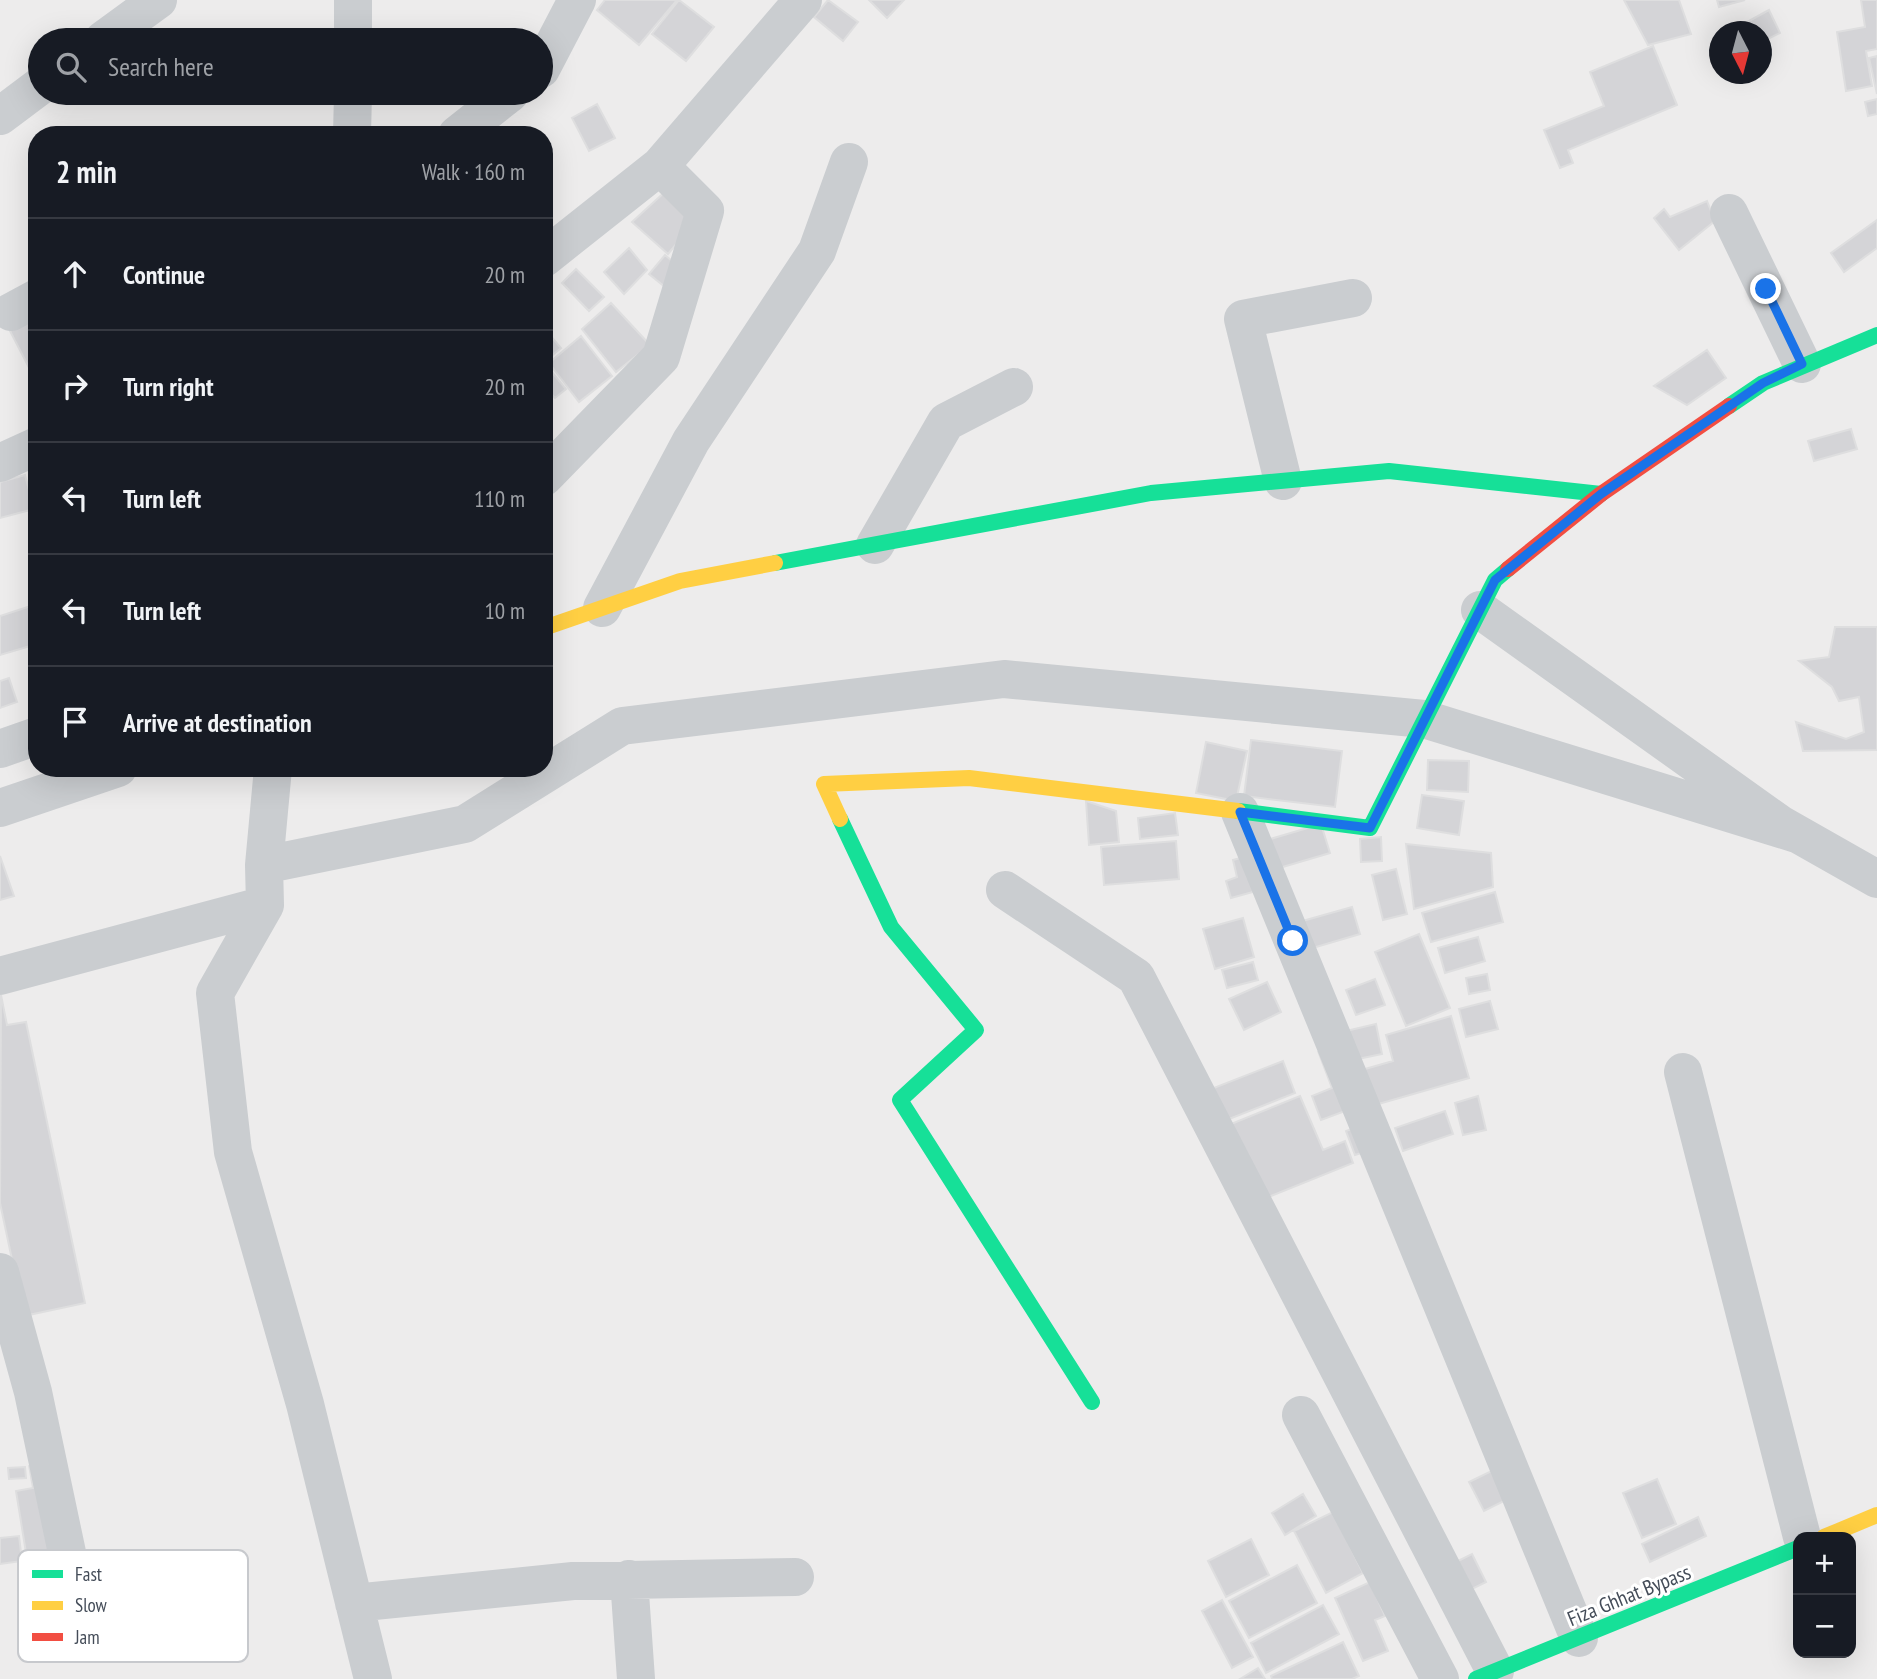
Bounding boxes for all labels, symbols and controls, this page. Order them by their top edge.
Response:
north arrow [1709,21,1772,84]
search box [28,28,553,105]
icon: search [52,48,90,86]
text: Search here [108,50,214,83]
text: 2 min [56,152,117,191]
text: Walk · 160 m [422,157,525,186]
icon: ahead [56,255,94,293]
text: Continue [123,258,205,291]
text: 20 m [484,260,525,289]
route end [1750,273,1781,304]
icon: right [56,367,94,405]
text: Turn right [123,370,214,403]
text: 20 m [484,372,525,401]
icon: left [56,479,94,517]
text: Turn left [123,482,201,515]
text: 110 m [474,484,525,513]
icon: left [56,591,94,629]
text: Turn left [123,594,201,627]
text: 10 m [484,596,525,625]
icon: arrive [56,703,94,741]
text: Arrive at destination [123,706,312,739]
route start [1277,925,1308,956]
map controls [1793,1532,1856,1658]
button: + [1793,1532,1856,1595]
legend [18,1550,248,1662]
street label: Fiza Ghhat Bypass [1563,1558,1695,1632]
text: Fast [75,1562,103,1586]
text: Slow [75,1593,108,1617]
button: − [1793,1595,1856,1658]
text: Jam [74,1625,100,1649]

